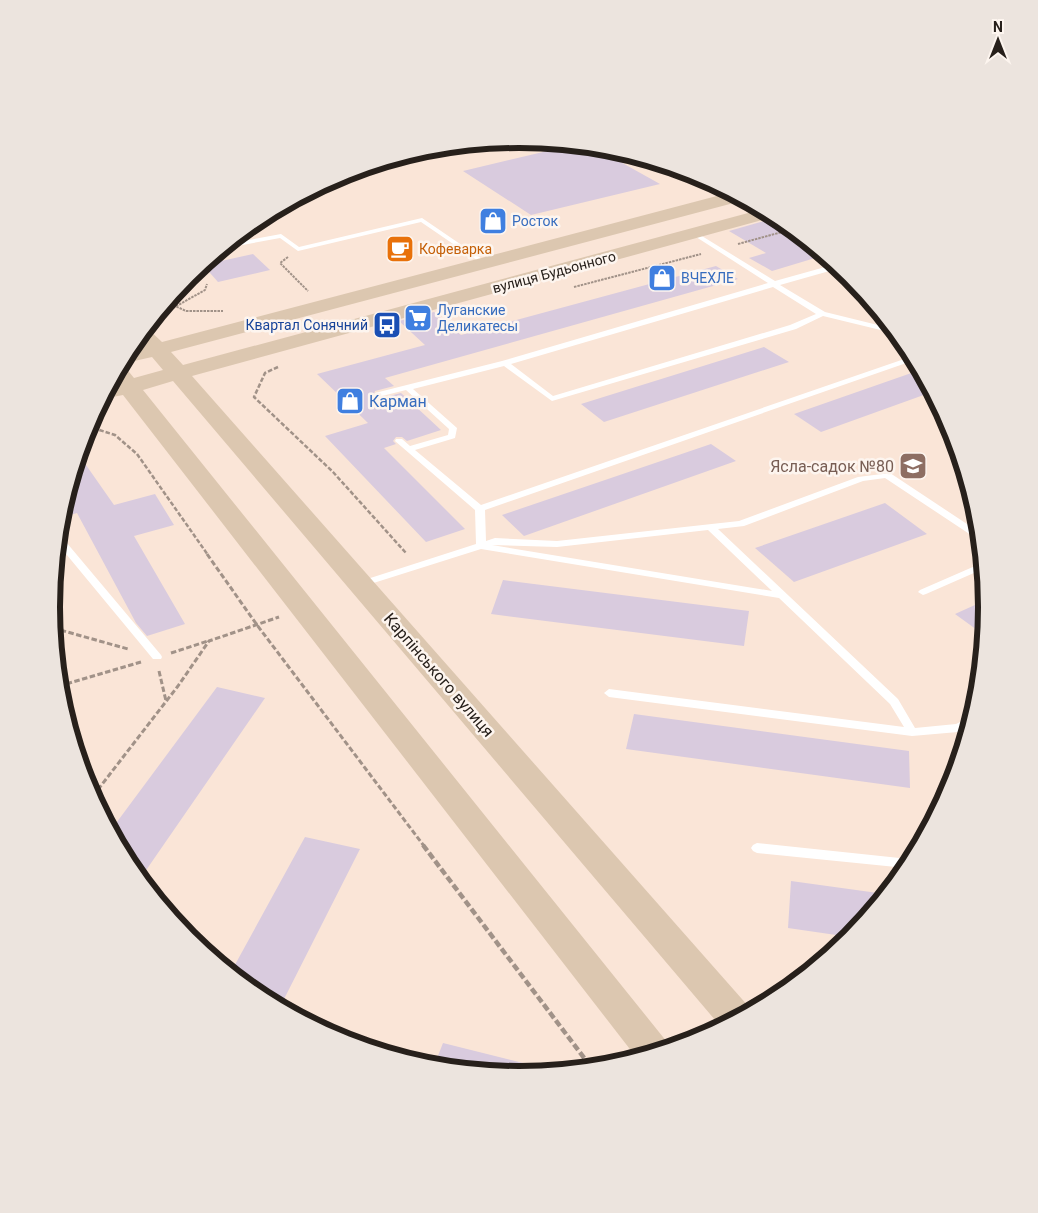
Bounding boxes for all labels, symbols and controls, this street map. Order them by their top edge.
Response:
north arrow [973,15,1023,65]
text: N [993,19,1003,35]
shop icon: Росток [478,206,508,236]
place label: Росток [512,213,558,229]
cafe icon: Кофеварка [385,234,415,264]
place label: Кофеварка [419,241,492,257]
street label: вулиця Будьонного [491,248,617,296]
shop icon: ВЧЕХЛЕ [647,263,677,293]
place label: ВЧЕХЛЕ [681,270,734,286]
place label: Луганские Деликатесы [437,302,518,334]
supermarket icon: Луганские Деликатесы [403,303,433,333]
bus stop icon: Квартал Сонячний [372,310,402,340]
place label: Квартал Сонячний [246,317,368,333]
shop icon: Карман [335,386,365,416]
place label: Карман [369,392,427,411]
school or university icon: Ясла-садок №80 [898,451,928,481]
place label: Ясла-садок №80 [770,457,894,476]
street label: Карпінського вулиця [380,609,498,741]

